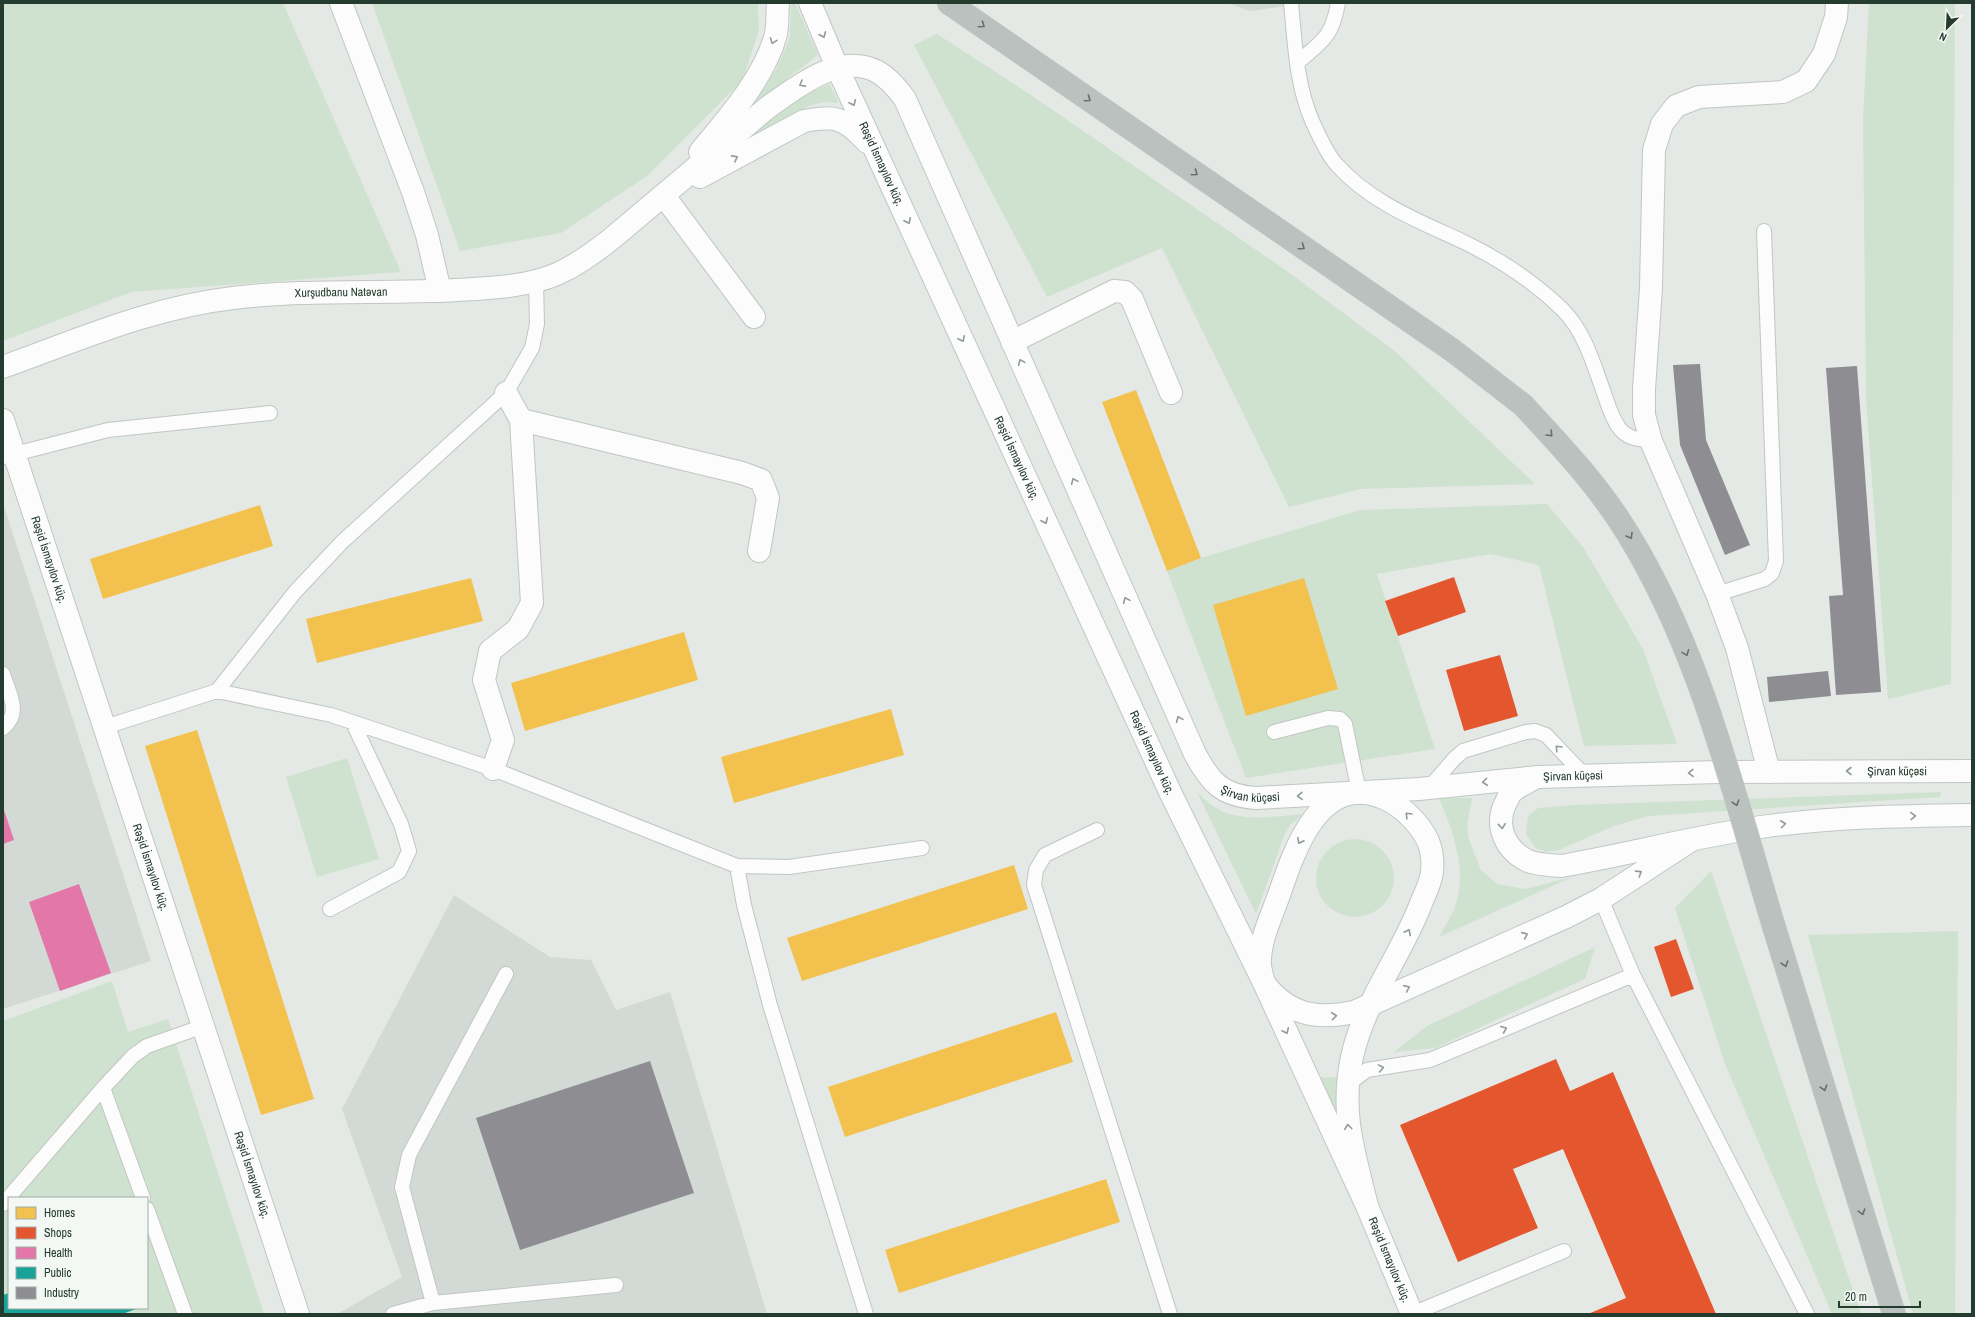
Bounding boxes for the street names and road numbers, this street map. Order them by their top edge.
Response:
street label: Rəşid İsmayılov küç. [855,119,908,208]
street label: Xurşudbanu Natəvan [294,284,387,301]
street label: Rəşid İsmayılov küç. [990,414,1043,503]
street label: Rəşid İsmayılov küç. [27,514,71,605]
street label: Rəşid İsmayılov küç. [1126,708,1178,797]
street label: Şirvan küçəsi [1867,763,1927,779]
street label: Şirvan küçəsi [1543,767,1603,785]
street label: Şirvan küçəsi [1218,781,1280,806]
street label: Rəşid İsmayılov küç. [129,822,172,913]
street label: Rəşid İsmayılov küç. [230,1129,274,1221]
street label: Rəşid İsmayılov küç. [1365,1215,1414,1305]

